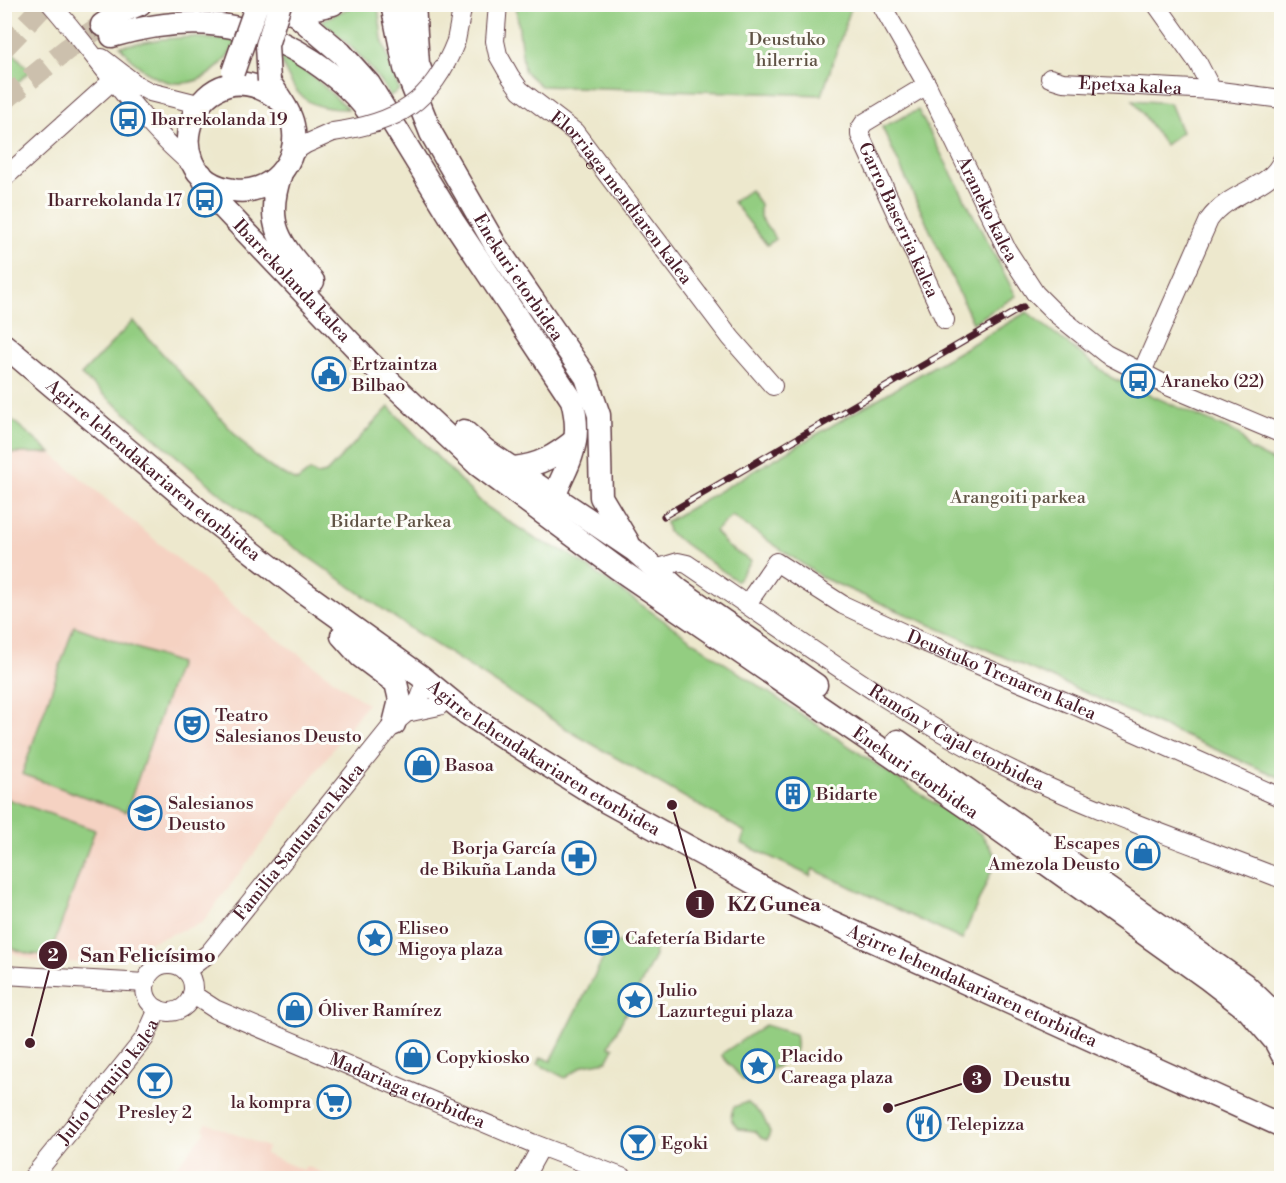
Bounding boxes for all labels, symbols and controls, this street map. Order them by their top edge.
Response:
park label: Deustuko hilerria [748,28,826,72]
street label: Epetxa kalea [1078,71,1183,100]
bus stop icon: Ibarrekolanda 19 [110,101,146,137]
street label: Elorriaga mendiaren kalea [546,106,698,290]
place label: Ibarrekolanda 19 [151,108,288,131]
street label: Garro Baserria kalea [853,138,945,302]
street label: Araneko kalea [951,152,1024,267]
bus stop icon: Ibarrekolanda 17 [187,182,223,218]
place label: Ibarrekolanda 17 [48,189,182,212]
street label: Enekuri etorbidea [468,209,570,346]
street label: Ibarrekolanda kalea [228,214,356,348]
place label: Ertzaintza Bilbao [351,353,439,397]
public building icon: Ertzaintza Bilbao [311,356,347,392]
bus stop icon: Araneko (22) [1120,363,1156,399]
place label: Araneko (22) [1160,370,1265,393]
street label: Agirre lehendakariaren etorbidea [41,374,266,567]
park label: Arangoiti parkea [949,486,1087,509]
park label: Bidarte Parkea [330,510,452,533]
street label: Deustuko Trenaren kalea [903,625,1101,725]
street label: Agirre lehendakariaren etorbidea [422,674,665,841]
street label: Ramón y Cajal etorbidea [864,679,1049,796]
place label: Teatro Salesianos Deusto [215,704,362,748]
theatre icon: Teatro Salesianos Deusto [174,707,210,743]
street label: Enekuri etorbidea [848,721,984,824]
shop icon: Basoa [404,747,440,783]
place label: Basoa [444,754,495,777]
street label: Familia Santuaren kalea [228,758,369,925]
building icon: Bidarte [775,776,811,812]
place label: Bidarte [815,783,878,806]
place label: Salesianos Deusto [168,792,254,836]
school or university icon: Salesianos Deusto [127,795,163,831]
place label: Escapes Amezola Deusto [987,832,1120,876]
shop icon: Escapes Amezola Deusto [1125,835,1161,871]
place label: Borja García de Bikuña Landa [420,837,557,881]
pharmacy icon: Borja García de Bikuña Landa [561,840,597,876]
callout: KZ Gunea [685,885,833,923]
text: 1 [696,893,705,916]
text: KZ Gunea [727,893,821,918]
place label: Eliseo Migoya plaza [398,917,504,961]
street label: Agirre lehendakariaren etorbidea [843,919,1102,1053]
place icon: Eliseo Migoya plaza [357,920,393,956]
cafe icon: Cafetería Bidarte [584,920,620,956]
place label: Cafetería Bidarte [625,927,765,950]
callout: San Felicísimo [38,936,228,974]
text: 2 [47,944,59,967]
text: San Felicísimo [80,944,216,969]
place label: Julio Lazurtegui plaza [657,979,794,1023]
place icon: Julio Lazurtegui plaza [617,982,653,1018]
shop icon: Óliver Ramírez [277,992,313,1028]
place label: Óliver Ramírez [318,999,442,1022]
street label: Julio Urquijo kalea [52,1015,164,1150]
shop icon: Copykiosko [395,1039,431,1075]
place label: Placido Careaga plaza [781,1045,894,1089]
place label: Copykiosko [436,1046,530,1069]
street label: Madariaga etorbidea [326,1047,489,1134]
place icon: Placido Careaga plaza [740,1048,776,1084]
callout: Deustu [962,1060,1083,1098]
bar icon: Presley 2 [137,1063,173,1099]
text: 3 [972,1068,983,1091]
text: Deustu [1003,1068,1071,1093]
supermarket icon: la kompra [316,1084,352,1120]
place label: la kompra [231,1091,312,1114]
place label: Presley 2 [118,1101,192,1124]
restaurant icon: Telepizza [906,1106,942,1142]
place label: Telepizza [947,1113,1025,1136]
bar icon: Egoki [620,1125,656,1161]
place label: Egoki [661,1132,708,1155]

